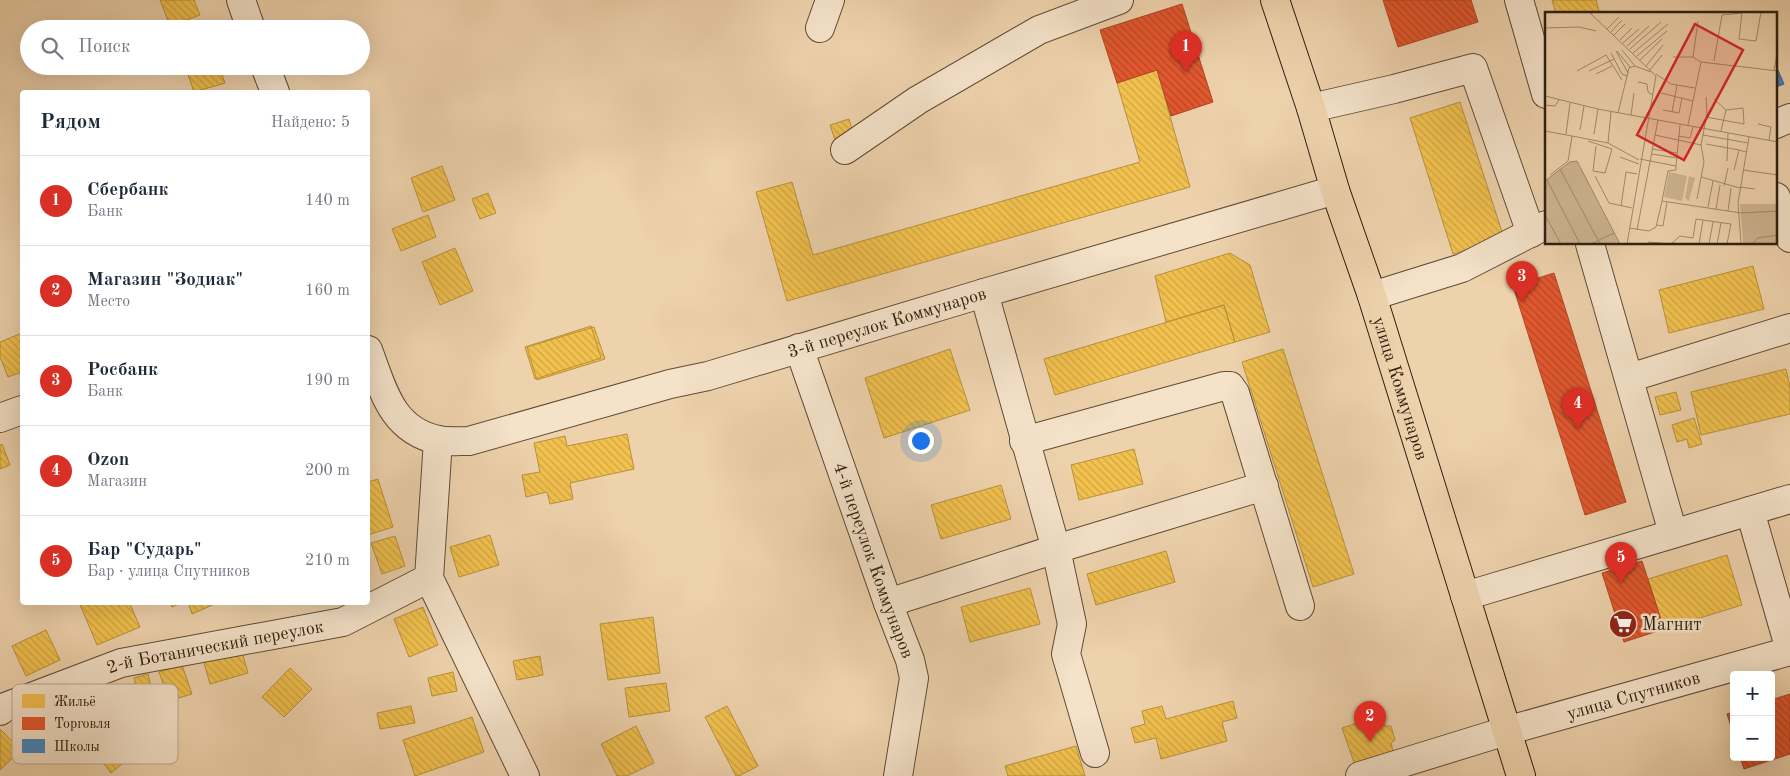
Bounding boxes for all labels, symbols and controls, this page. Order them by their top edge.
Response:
inset map [1545,12,1778,245]
search box [20,20,370,75]
pin: 1 [1170,31,1202,72]
icon: search [38,34,66,62]
text: Поиск [78,38,130,57]
text: Рядом [40,112,101,133]
text: Найдено: 5 [271,115,350,131]
text: Сбербанк [87,181,169,200]
text: 1 [51,193,61,209]
text: 140 m [305,193,350,209]
text: Банк [87,204,123,220]
pin: 3 [1506,261,1538,302]
text: Магазин "Зодиак" [87,271,243,290]
text: 2 [51,283,61,299]
text: 160 m [305,283,350,299]
street label: 3-й переулок Коммунаров [786,285,989,361]
text: Место [87,294,130,310]
street label: улица Коммунаров [1369,315,1430,462]
text: Росбанк [87,361,158,380]
text: 3 [51,373,61,389]
text: 190 m [305,373,350,389]
text: Банк [87,384,123,400]
pin: 4 [1562,388,1594,429]
your location [908,428,934,454]
text: Ozon [87,451,129,470]
street label: 4-й переулок Коммунаров [830,460,916,661]
text: 4 [51,463,61,479]
text: 200 m [305,463,350,479]
text: Магазин [87,474,147,490]
text: Бар "Сударь" [87,541,201,560]
pin: 5 [1605,542,1637,583]
text: 5 [51,553,61,569]
text: 210 m [305,553,350,569]
text: Бар · улица Спутников [87,564,250,580]
supermarket icon: Магнит [1608,609,1638,639]
place label: Магнит [1642,616,1702,634]
street label: 2-й Ботанический переулок [104,618,325,678]
street label: улица Спутников [1565,669,1702,723]
map controls [1730,671,1775,761]
button: + [1730,671,1775,716]
legend [12,684,178,764]
text: Жильё [54,695,96,709]
pin: 2 [1354,701,1386,742]
button: − [1730,716,1775,761]
text: Торговля [54,717,111,731]
text: Школы [54,740,100,754]

